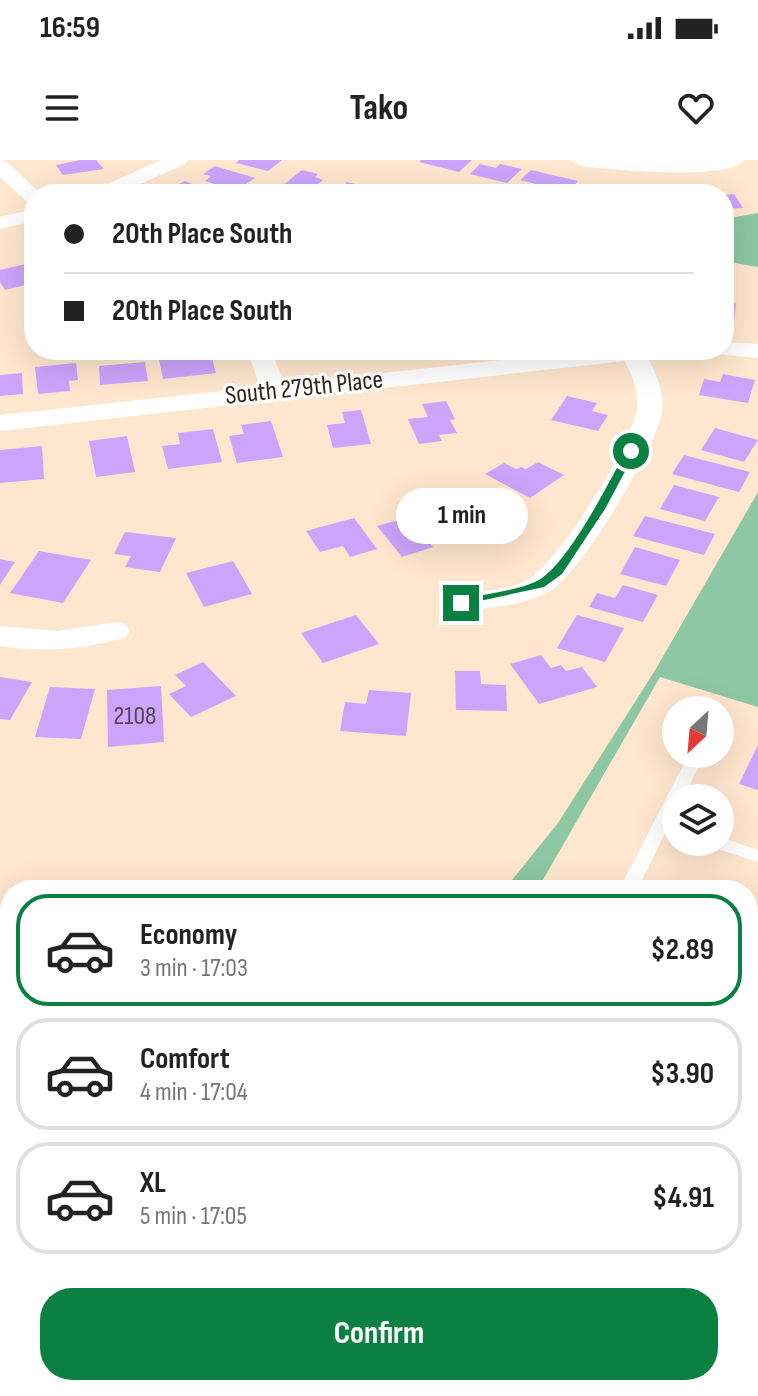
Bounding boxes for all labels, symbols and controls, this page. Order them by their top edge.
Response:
text: 16:59 [40,10,100,46]
icon: menu [40,86,84,130]
icon: heart [674,86,718,130]
text: Tako [350,87,408,130]
text: 20th Place South [112,216,292,252]
text: 20th Place South [112,293,292,329]
street label: South 279th Place [224,364,384,412]
route start [613,433,649,469]
callout: 1 min [395,487,527,543]
text: 1 min [438,500,486,531]
route end [443,585,479,621]
north arrow [662,696,734,768]
map controls [662,696,734,856]
house number: 2108 [114,701,156,732]
button: layers [662,784,734,856]
icon: car [44,914,116,986]
text: Economy [140,917,237,953]
text: $2.89 [650,932,714,968]
text: 3 min · 17:03 [140,953,248,984]
icon: car [44,1038,116,1110]
text: Comfort [140,1041,230,1077]
text: $3.90 [650,1056,714,1092]
text: 4 min · 17:04 [140,1077,248,1108]
icon: car [44,1162,116,1234]
text: XL [140,1165,166,1201]
text: $4.91 [652,1180,714,1216]
text: 5 min · 17:05 [140,1201,247,1232]
button: Confirm [40,1288,718,1380]

